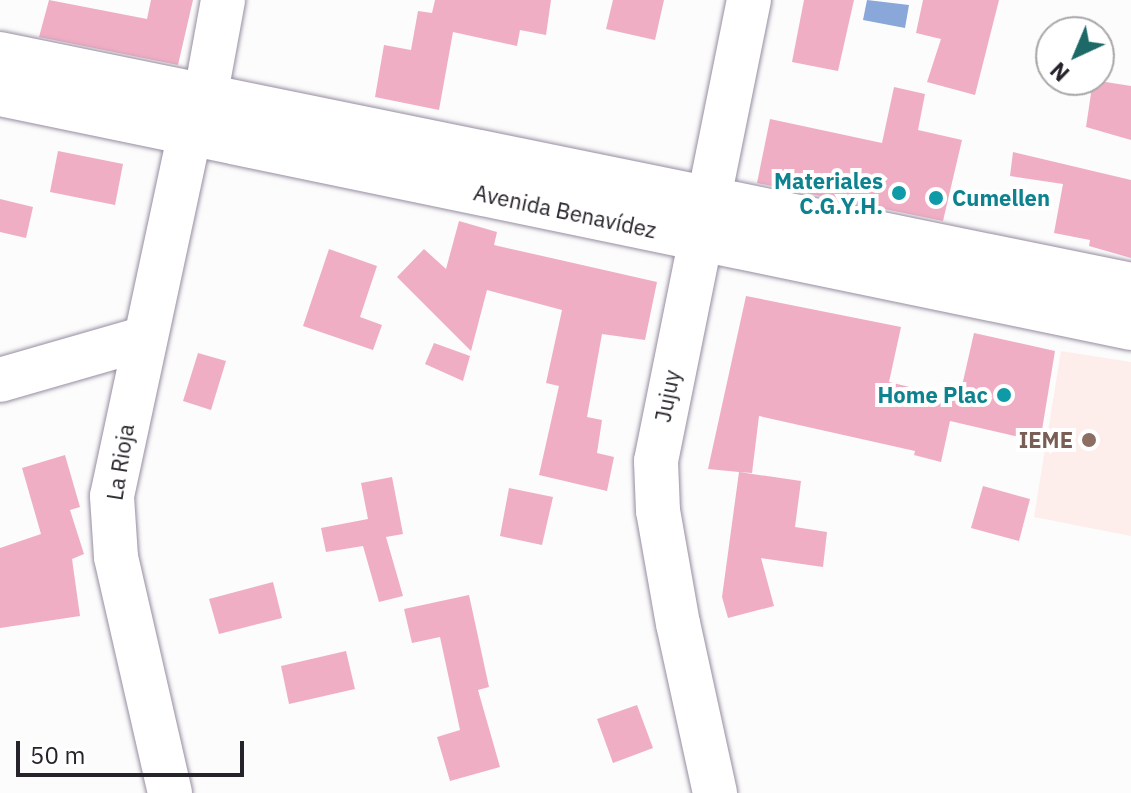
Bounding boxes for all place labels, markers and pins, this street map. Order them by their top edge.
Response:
place label: Materiales C.G.Y.H. [774,167,883,218]
marker: Materiales C.G.Y.H. [890,184,908,202]
place label: Cumellen [952,185,1050,211]
marker: Cumellen [927,189,945,207]
place label: Home Plac [877,382,988,408]
marker: Home Plac [995,386,1013,404]
place label: IEME [1019,427,1073,453]
marker: IEME [1080,431,1098,449]

